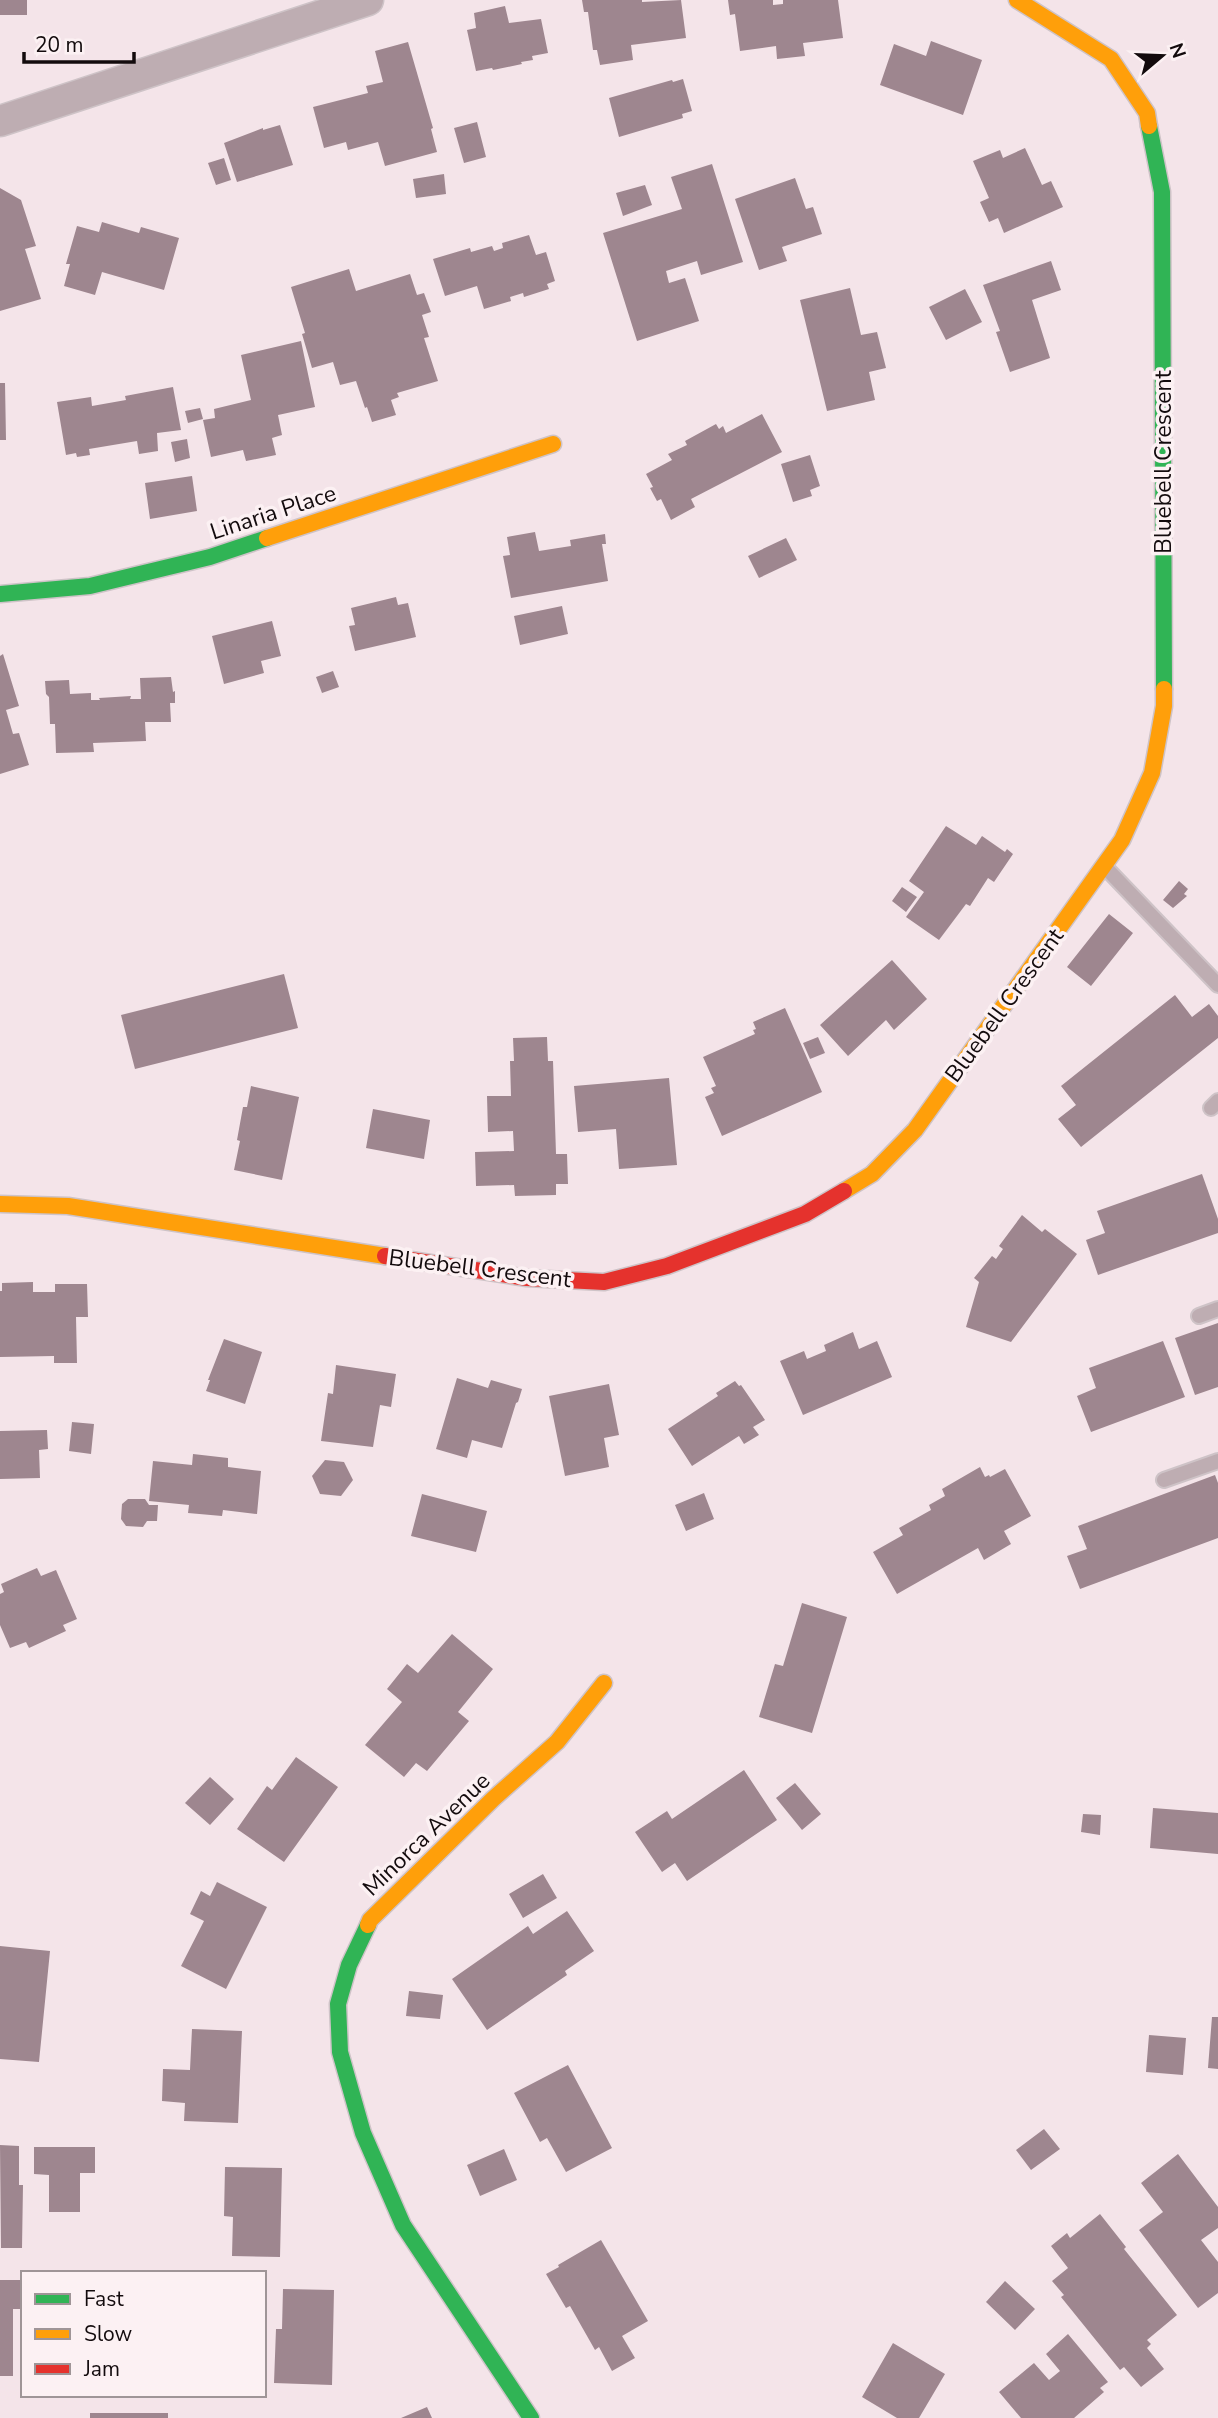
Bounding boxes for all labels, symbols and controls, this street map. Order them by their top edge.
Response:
scale bar [24,21,135,65]
north arrow [1127,21,1197,91]
text: 20 m [35,31,84,59]
text: N [1163,40,1192,62]
street label: Bluebell Crescent [1148,369,1179,554]
street label: Linaria Place [206,477,340,547]
street label: Bluebell Crescent [938,921,1071,1089]
street label: Bluebell Crescent [387,1242,574,1295]
street label: Minorca Avenue [356,1766,497,1903]
legend [21,2271,266,2397]
text: Fast [84,2285,124,2313]
text: Slow [84,2320,133,2348]
text: Jam [83,2355,120,2383]

